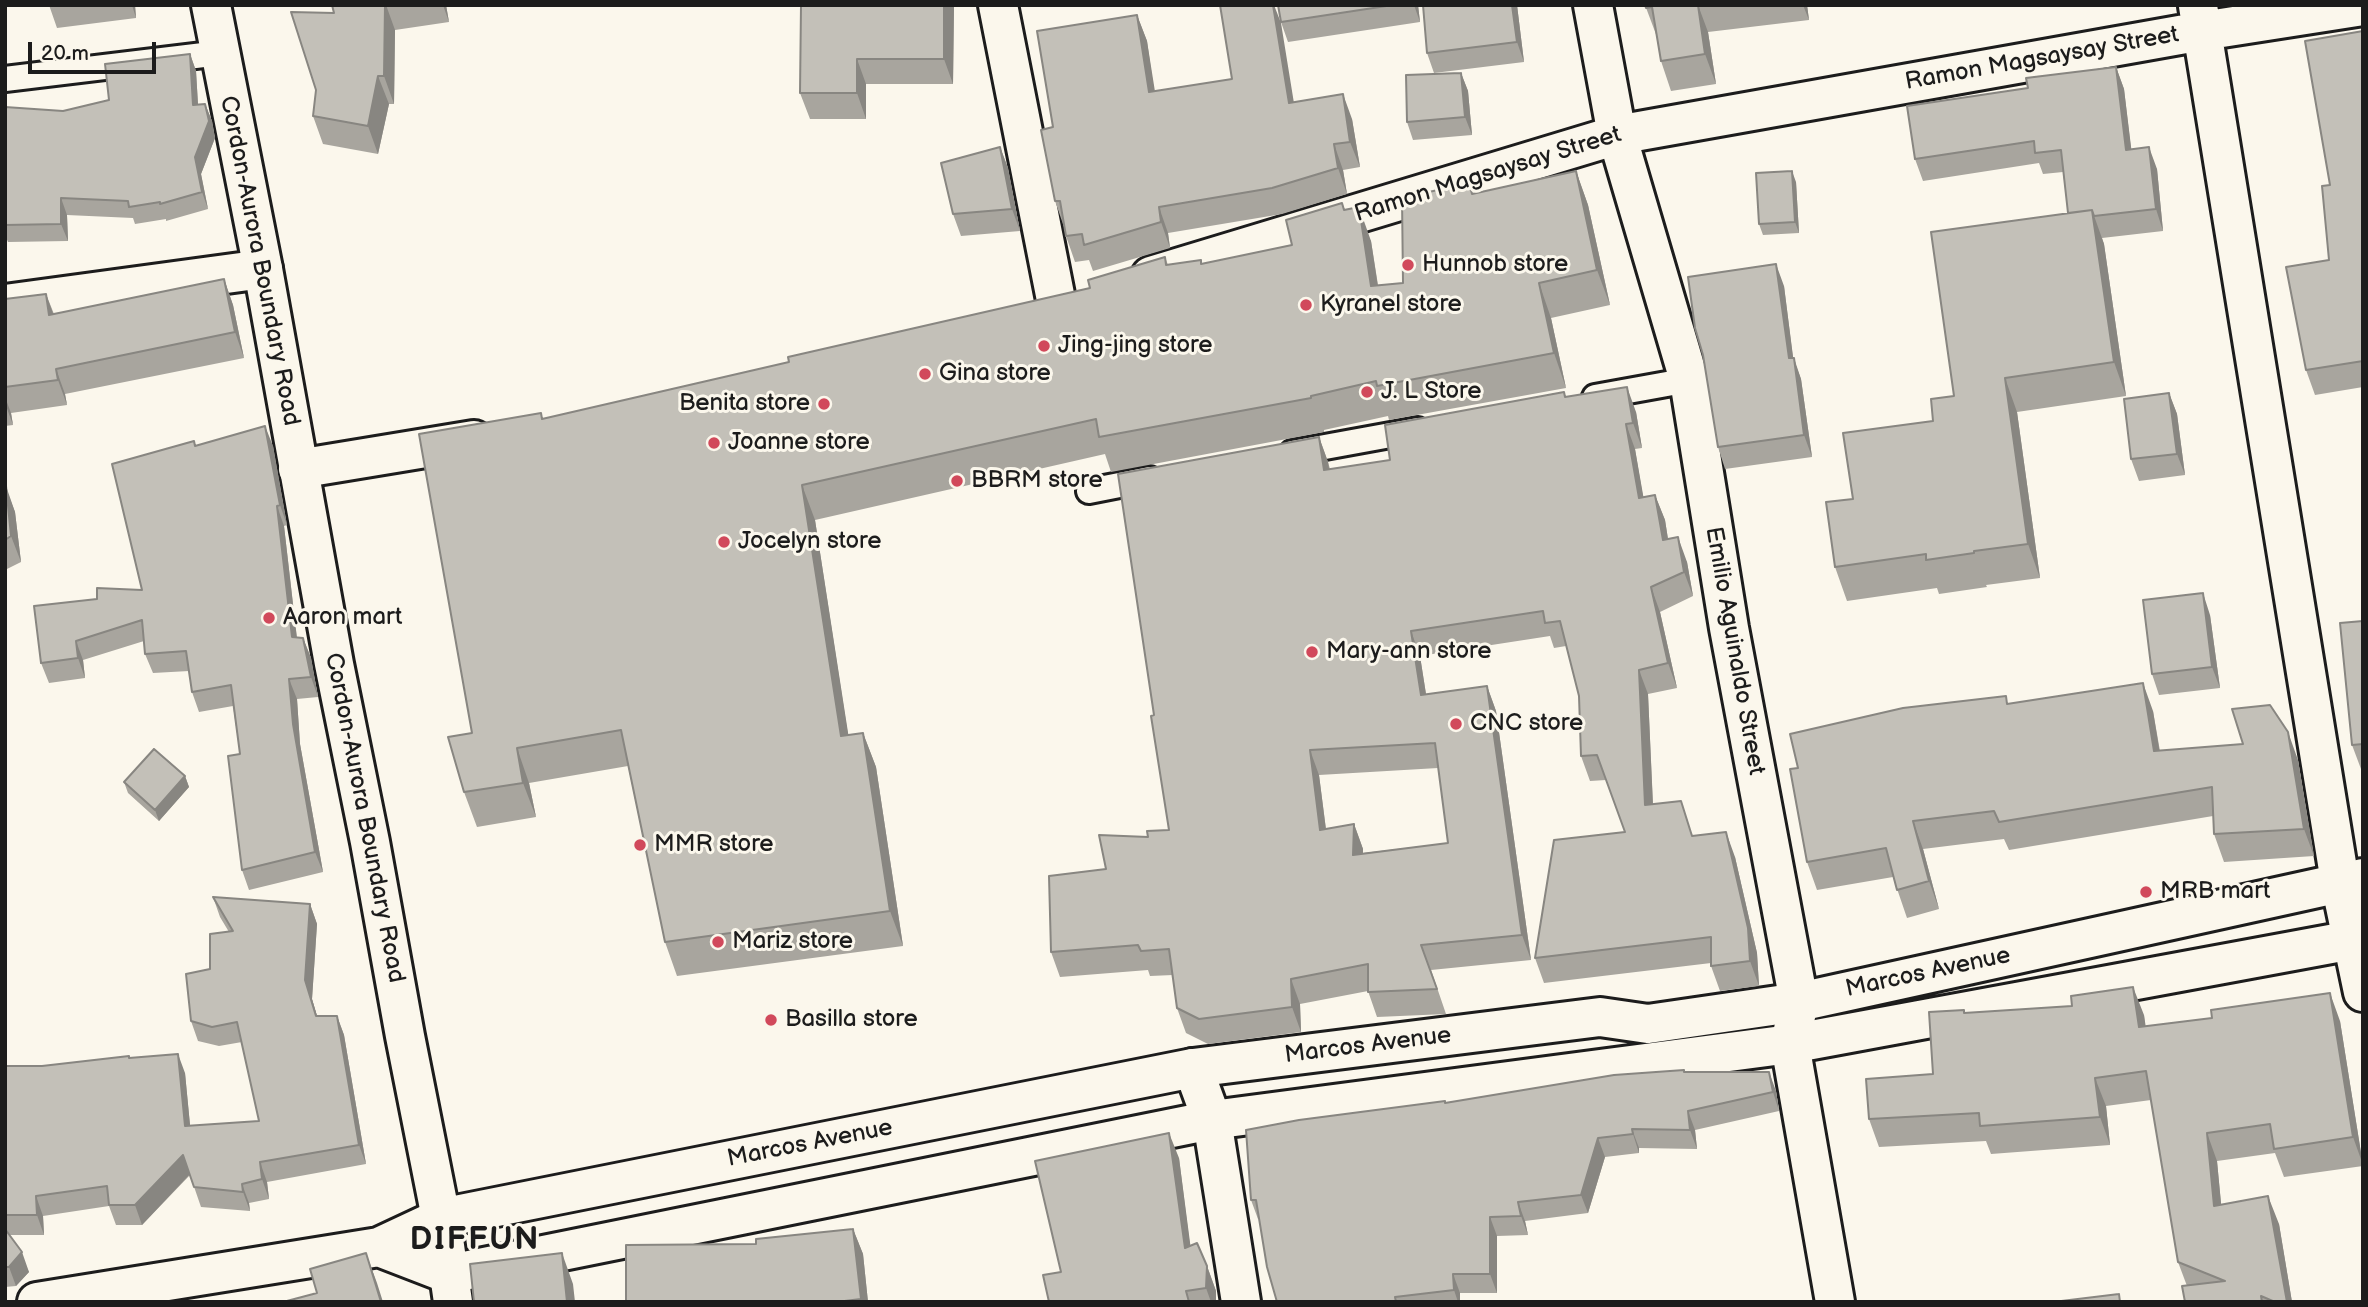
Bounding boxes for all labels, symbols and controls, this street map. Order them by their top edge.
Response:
street label: Ramon Magsaysay Street [1903,21,2181,97]
scale bar [32,28,159,72]
text: 20 m [41,41,89,66]
street label: Cordon-Aurora Boundary Road [213,94,305,428]
street label: Ramon Magsaysay Street [1351,121,1625,229]
place label: Hunnob store [1422,251,1568,279]
marker: Hunnob store [1400,257,1416,273]
place label: Kyranel store [1320,291,1462,319]
marker: Kyranel store [1298,297,1314,313]
place label: Jing-jing store [1058,332,1213,360]
marker: Jing-jing store [1036,338,1052,354]
place label: Gina store [939,360,1051,388]
marker: Gina store [917,366,933,382]
place label: J. L Store [1381,378,1481,406]
marker: J. L Store [1359,384,1375,400]
place label: Benita store [679,390,810,418]
marker: Benita store [816,396,832,412]
place label: Joanne store [728,429,870,457]
marker: Joanne store [706,435,722,451]
place label: BBRM store [971,467,1103,495]
marker: BBRM store [949,473,965,489]
street label: Emilio Aguinaldo Street [1698,525,1770,777]
place label: Jocelyn store [738,528,881,556]
marker: Jocelyn store [716,534,732,550]
place label: Aaron mart [283,604,402,632]
marker: Aaron mart [261,610,277,626]
place label: Mary-ann store [1326,638,1492,666]
marker: Mary-ann store [1304,644,1320,660]
street label: Cordon-Aurora Boundary Road [318,651,410,985]
place label: CNC store [1470,710,1583,738]
marker: CNC store [1448,716,1464,732]
place label: MMR store [654,831,774,859]
marker: MMR store [632,837,648,853]
place label: MRB mart [2160,878,2270,906]
marker: MRB mart [2138,884,2154,900]
place label: Mariz store [732,928,853,956]
marker: Mariz store [710,934,726,950]
street label: Marcos Avenue [1843,941,2013,1005]
place label: Basilla store [785,1006,918,1034]
marker: Basilla store [763,1012,779,1028]
street label: Marcos Avenue [1283,1021,1453,1071]
street label: Marcos Avenue [725,1114,895,1174]
district label: DIFFUN [410,1222,540,1260]

